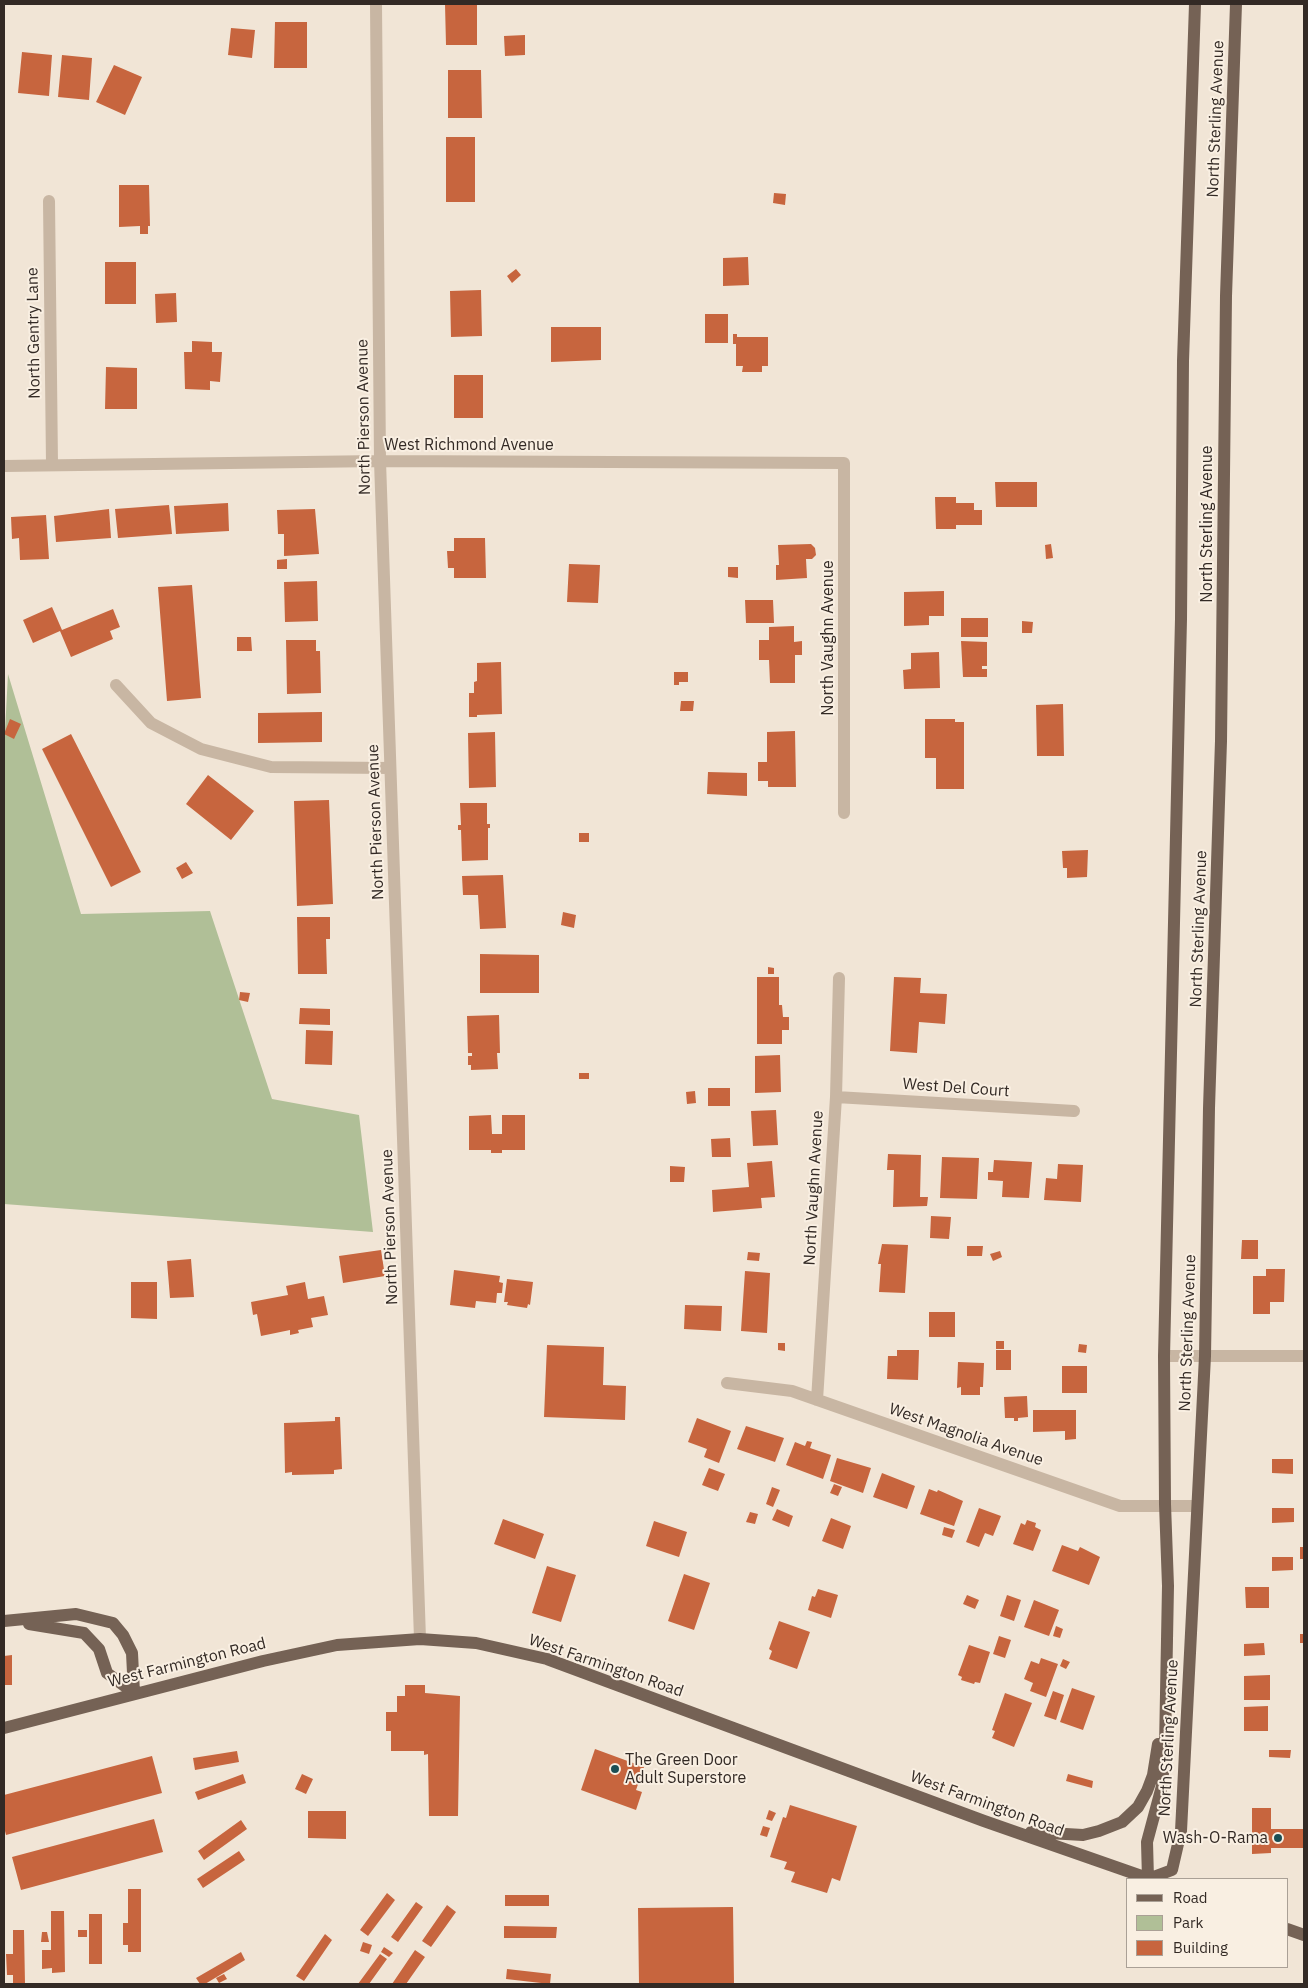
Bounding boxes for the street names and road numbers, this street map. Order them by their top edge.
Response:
street label: North Sterling Avenue [1204,40,1228,198]
street label: North Gentry Lane [23,267,45,399]
street label: North Pierson Avenue [353,339,375,495]
street label: West Richmond Avenue [384,435,554,455]
street label: North Sterling Avenue [1197,445,1217,603]
street label: North Vaughn Avenue [818,560,838,716]
street label: North Pierson Avenue [364,744,388,900]
street label: North Sterling Avenue [1187,850,1211,1008]
street label: West Del Court [902,1075,1010,1101]
street label: North Vaughn Avenue [800,1110,828,1266]
street label: North Pierson Avenue [378,1149,402,1305]
street label: North Sterling Avenue [1176,1254,1200,1412]
street label: West Magnolia Avenue [886,1400,1046,1470]
street label: West Farmington Road [526,1631,686,1701]
street label: West Farmington Road [106,1634,268,1692]
street label: North Sterling Avenue [1155,1659,1183,1817]
street label: West Farmington Road [907,1767,1067,1841]

